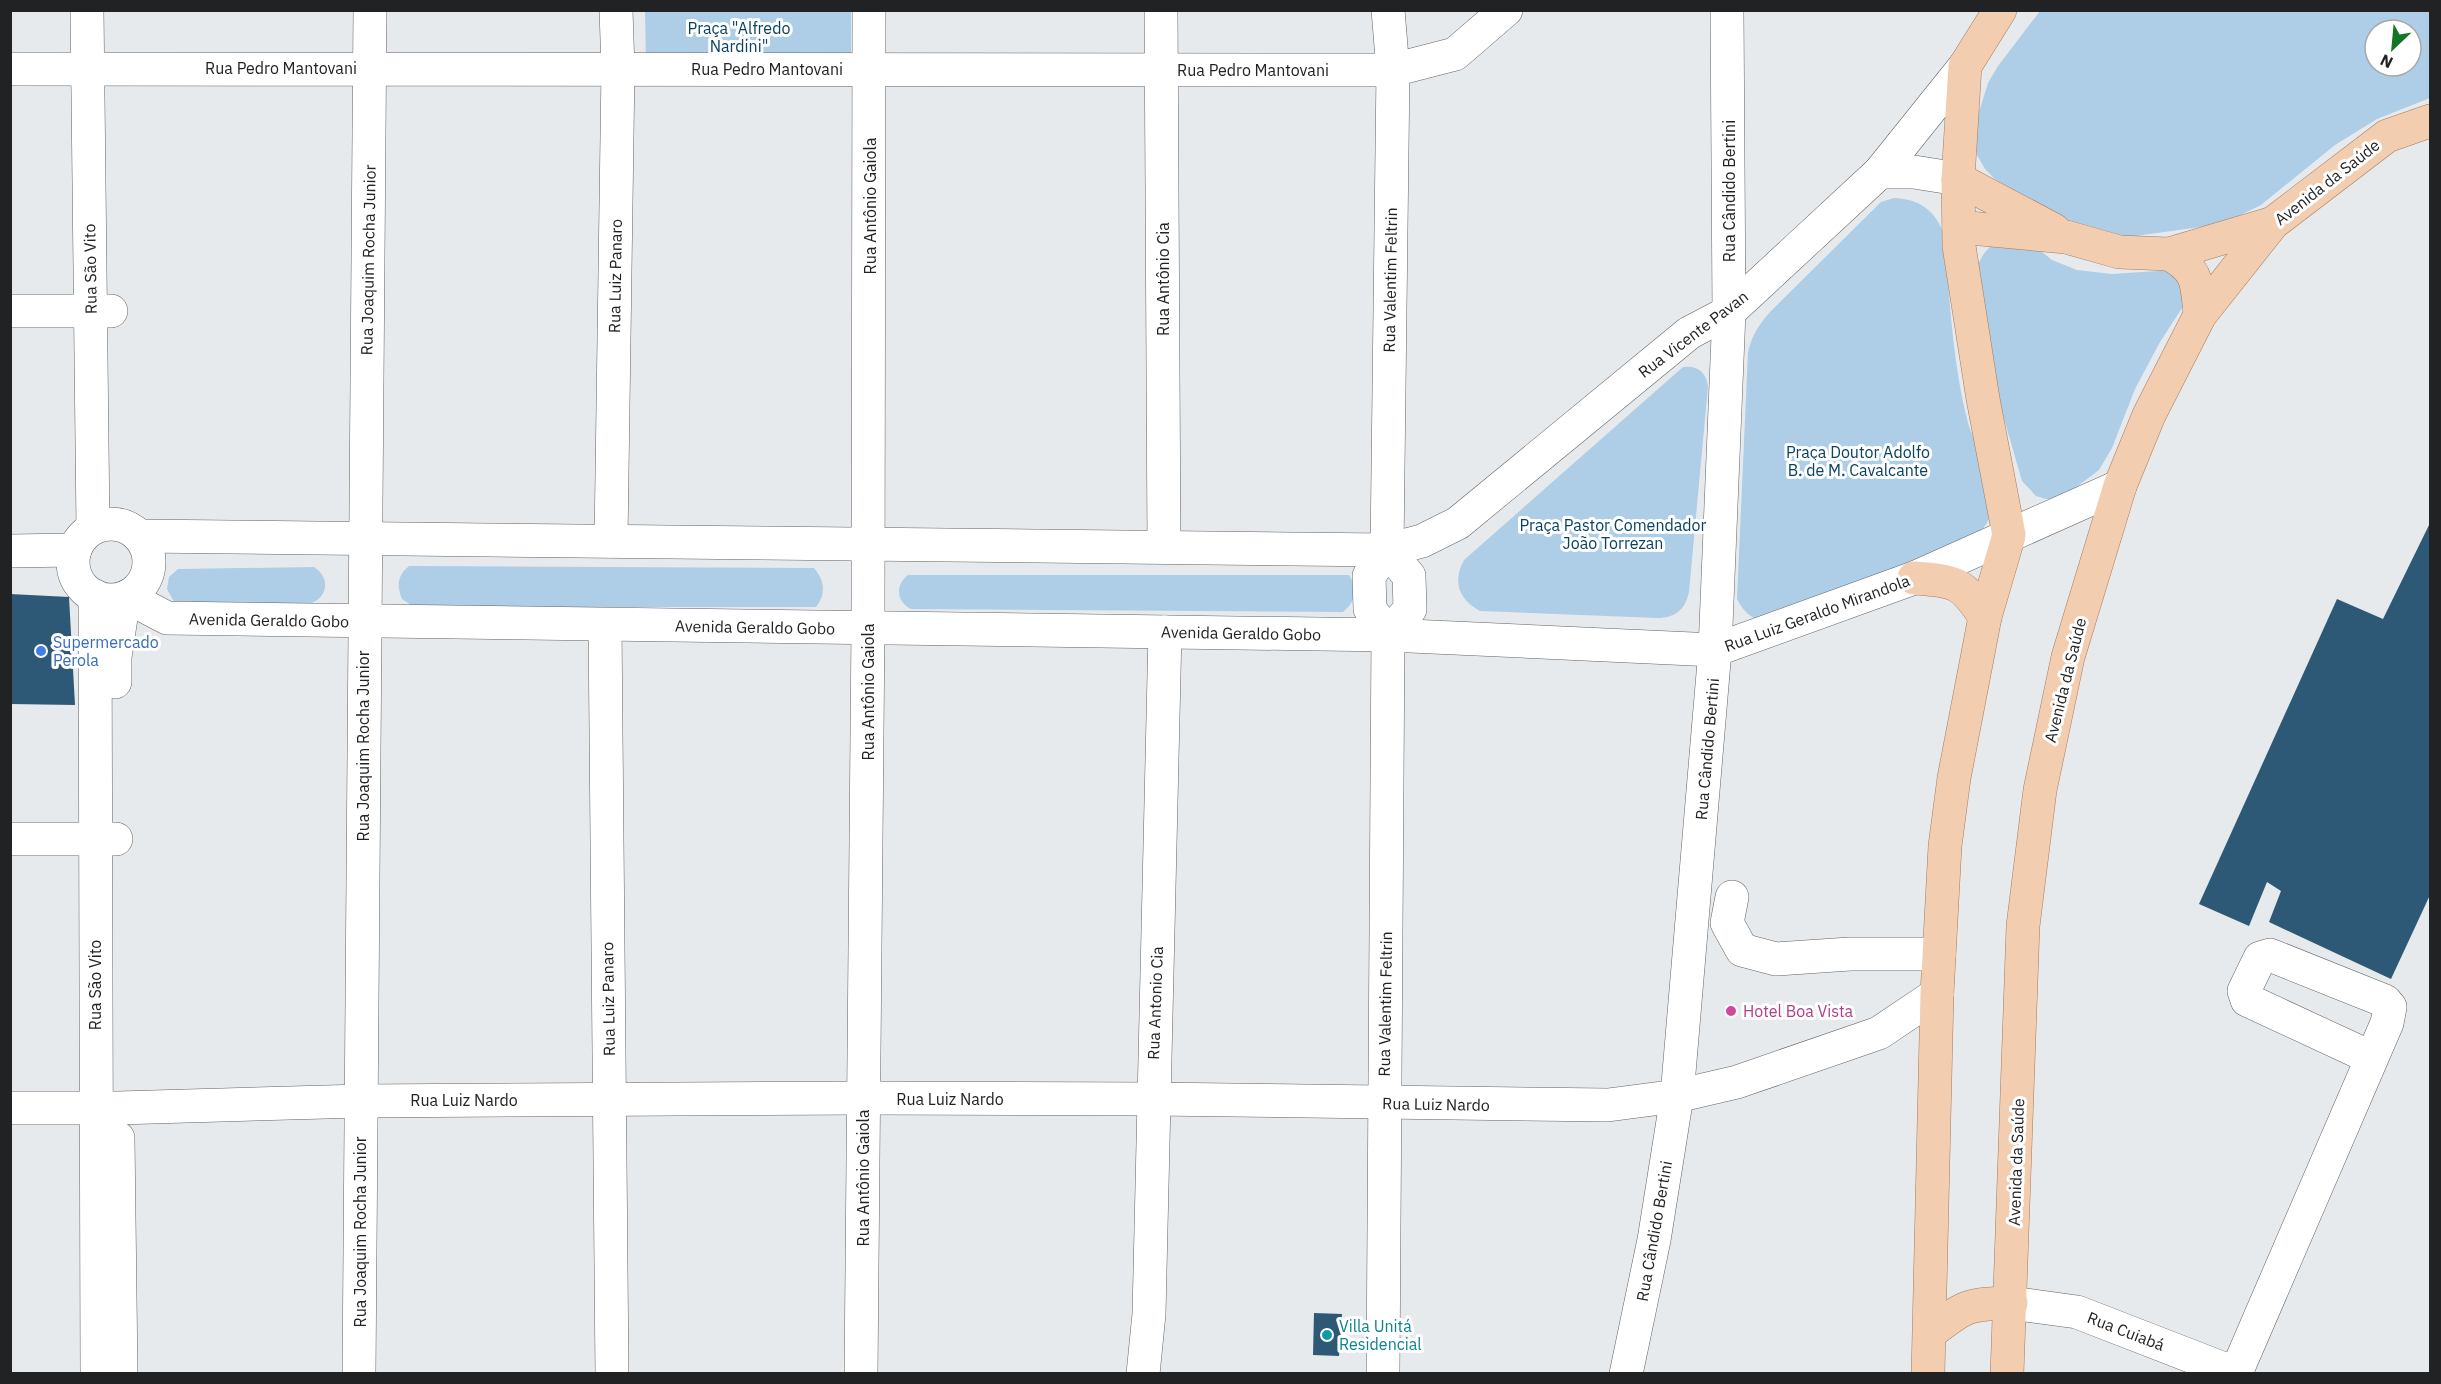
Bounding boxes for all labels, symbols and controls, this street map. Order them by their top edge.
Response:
park label: Praça "Alfredo Nardini" [688,18,790,56]
north arrow [2363,18,2423,78]
text: N [2377,50,2396,73]
street label: Rua Pedro Mantovani [205,58,357,78]
street label: Rua Pedro Mantovani [691,59,843,79]
street label: Rua Pedro Mantovani [1177,60,1329,80]
street label: Rua Cândido Bertini [1719,120,1739,262]
street label: Avenida da Saúde [2271,135,2384,229]
street label: Rua Antônio Gaiola [860,137,880,274]
street label: Rua Joaquim Rocha Junior [356,164,380,356]
street label: Rua Valentim Feltrin [1379,207,1401,353]
street label: Rua Luiz Panaro [604,219,626,333]
street label: Rua Antônio Cia [1153,222,1173,336]
street label: Rua São Vito [79,224,101,314]
street label: Rua Vicente Pavan [1634,286,1752,382]
park label: Praça Doutor Adolfo B. de M. Cavalcante [1786,442,1930,480]
park label: Praça Pastor Comendador João Torrezan [1520,515,1707,553]
street label: Rua Luiz Geraldo Mirandola [1721,570,1913,656]
street label: Avenida Geraldo Gobo [189,609,349,631]
street label: Avenida da Saúde [2040,615,2090,744]
street label: Avenida Geraldo Gobo [675,616,835,638]
street label: Avenida Geraldo Gobo [1161,622,1321,644]
street label: Rua Antônio Gaiola [858,623,878,760]
place label: Supermercado Perola [53,632,159,670]
marker: Supermercado Perola [34,644,48,658]
street label: Rua Joaquim Rocha Junior [353,650,373,842]
street label: Rua Cândido Bertini [1691,677,1723,821]
street label: Rua Valentim Feltrin [1374,931,1396,1077]
street label: Rua São Vito [85,940,105,1030]
street label: Rua Luiz Panaro [597,942,619,1056]
street label: Rua Antonio Cia [1143,945,1167,1060]
place label: Hotel Boa Vista [1743,1001,1854,1021]
marker: Hotel Boa Vista [1724,1004,1738,1018]
street label: Rua Luiz Nardo [896,1089,1004,1109]
street label: Rua Luiz Nardo [410,1090,518,1110]
street label: Rua Luiz Nardo [1382,1093,1490,1115]
street label: Avenida da Saúde [2004,1098,2028,1226]
street label: Rua Antônio Gaiola [853,1109,873,1246]
street label: Rua Joaquim Rocha Junior [350,1136,370,1328]
street label: Rua Cândido Bertini [1632,1159,1676,1303]
street label: Rua Cuiabá [2085,1307,2168,1355]
place label: Villa Unitá Residencial [1339,1316,1422,1354]
marker: Villa Unitá Residencial [1320,1328,1334,1342]

